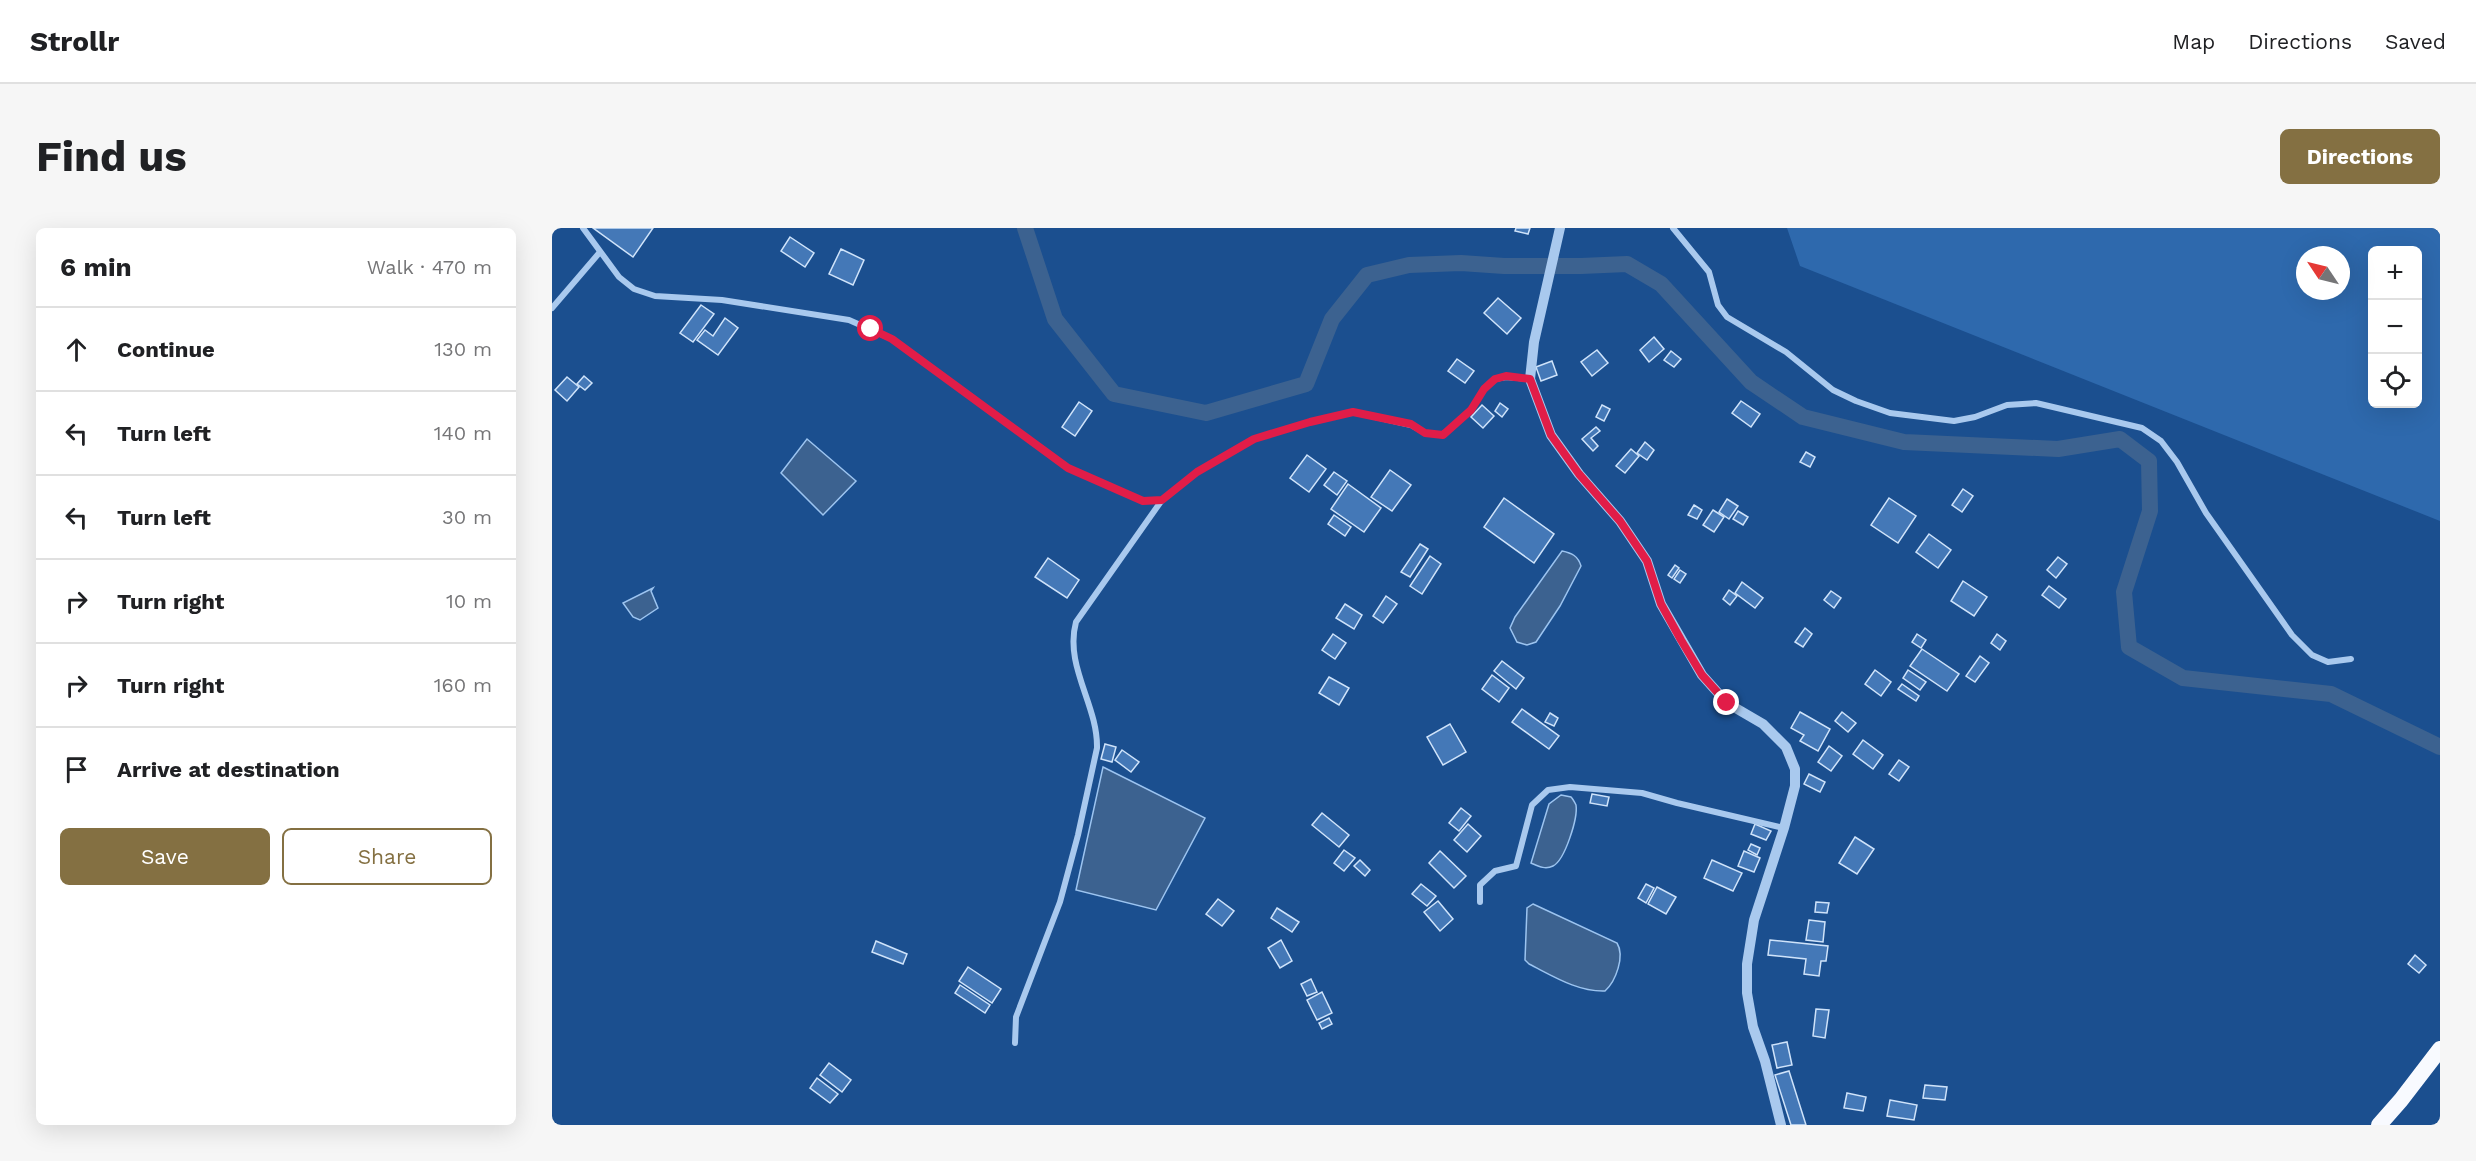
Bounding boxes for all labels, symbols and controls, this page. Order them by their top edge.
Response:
text: Strollr [30,25,119,58]
text: Map [2172,29,2215,54]
text: Directions [2248,29,2352,54]
text: Saved [2385,29,2446,54]
button: Directions [2280,129,2440,184]
text: Find us [36,132,187,181]
north arrow [2296,246,2350,300]
map controls [2368,246,2422,408]
button: + [2368,246,2422,300]
text: 6 min [60,252,132,282]
text: Walk · 470 m [367,255,492,279]
button: − [2368,300,2422,354]
route start [857,315,883,341]
icon: ahead [60,333,93,366]
text: Continue [117,337,215,362]
text: 130 m [434,337,492,361]
button: locate [2368,354,2422,408]
icon: left [60,417,93,450]
text: Turn left [117,421,211,446]
text: 140 m [434,421,492,445]
icon: left [60,501,93,534]
text: Turn left [117,505,211,530]
text: 30 m [442,505,492,529]
icon: right [60,585,93,618]
text: Turn right [117,589,224,614]
text: 10 m [446,589,492,613]
icon: right [60,669,93,702]
text: Turn right [117,673,224,698]
text: 160 m [434,673,492,697]
route end [1713,689,1739,715]
icon: arrive [60,753,93,786]
text: Arrive at destination [117,757,340,782]
button: Save [60,828,270,885]
button: Share [282,828,492,885]

